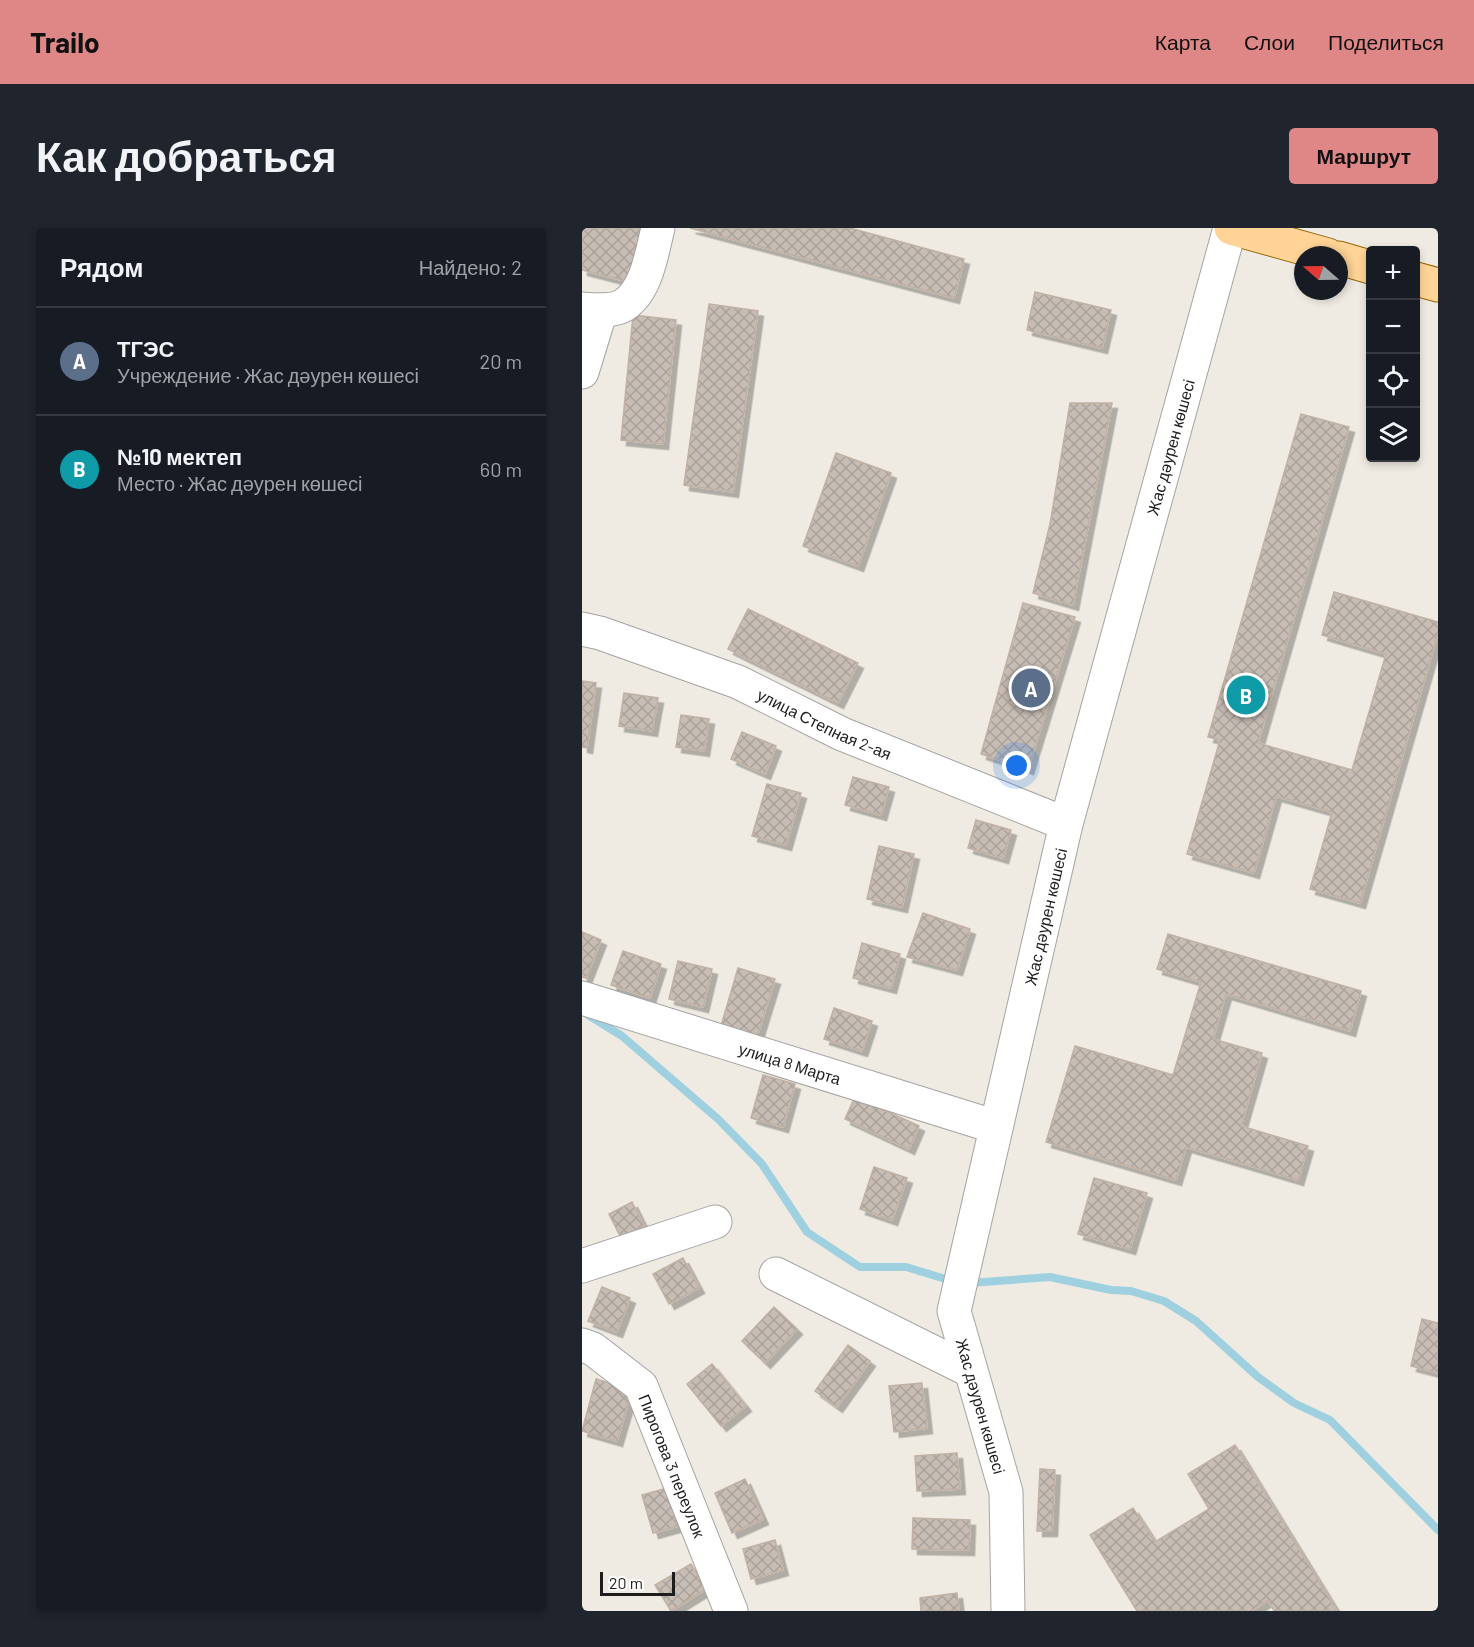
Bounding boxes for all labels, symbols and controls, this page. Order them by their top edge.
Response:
text: Trailo [30,25,100,59]
text: Карта [1155,29,1211,54]
text: Слои [1244,29,1295,54]
text: Поделиться [1328,29,1444,54]
button: Маршрут [1289,128,1438,184]
text: Как добраться [36,130,336,180]
north arrow [1294,246,1348,300]
map controls [1366,246,1420,462]
button: + [1366,246,1420,300]
text: Рядом [60,251,143,282]
text: Найдено: 2 [419,255,522,279]
button: − [1366,300,1420,354]
text: ТГЭС [117,335,174,361]
text: A [73,349,86,373]
text: 20 m [479,349,522,373]
button: locate [1366,354,1420,408]
text: Учреждение · Жас дәурен көшесі [117,363,419,387]
street label: Жас дәурен көшесі [1142,377,1197,517]
button: layers [1366,408,1420,462]
text: №10 мектеп [117,443,242,469]
text: B [73,457,86,481]
text: 60 m [480,457,522,481]
text: Место · Жас дәурен көшесі [117,471,362,495]
pin: A [1012,666,1050,710]
pin: B [1226,672,1266,718]
street label: улица Степная 2-ая [755,684,894,762]
your location [1002,751,1031,780]
street label: Жас дәурен көшесі [1020,846,1070,987]
street label: улица 8 Марта [737,1038,844,1088]
street label: Жас дәурен көшесі [953,1336,1009,1476]
street label: Пирогова 3 переулок [636,1391,710,1541]
scale bar [600,1569,675,1596]
text: 20 m [609,1573,643,1592]

